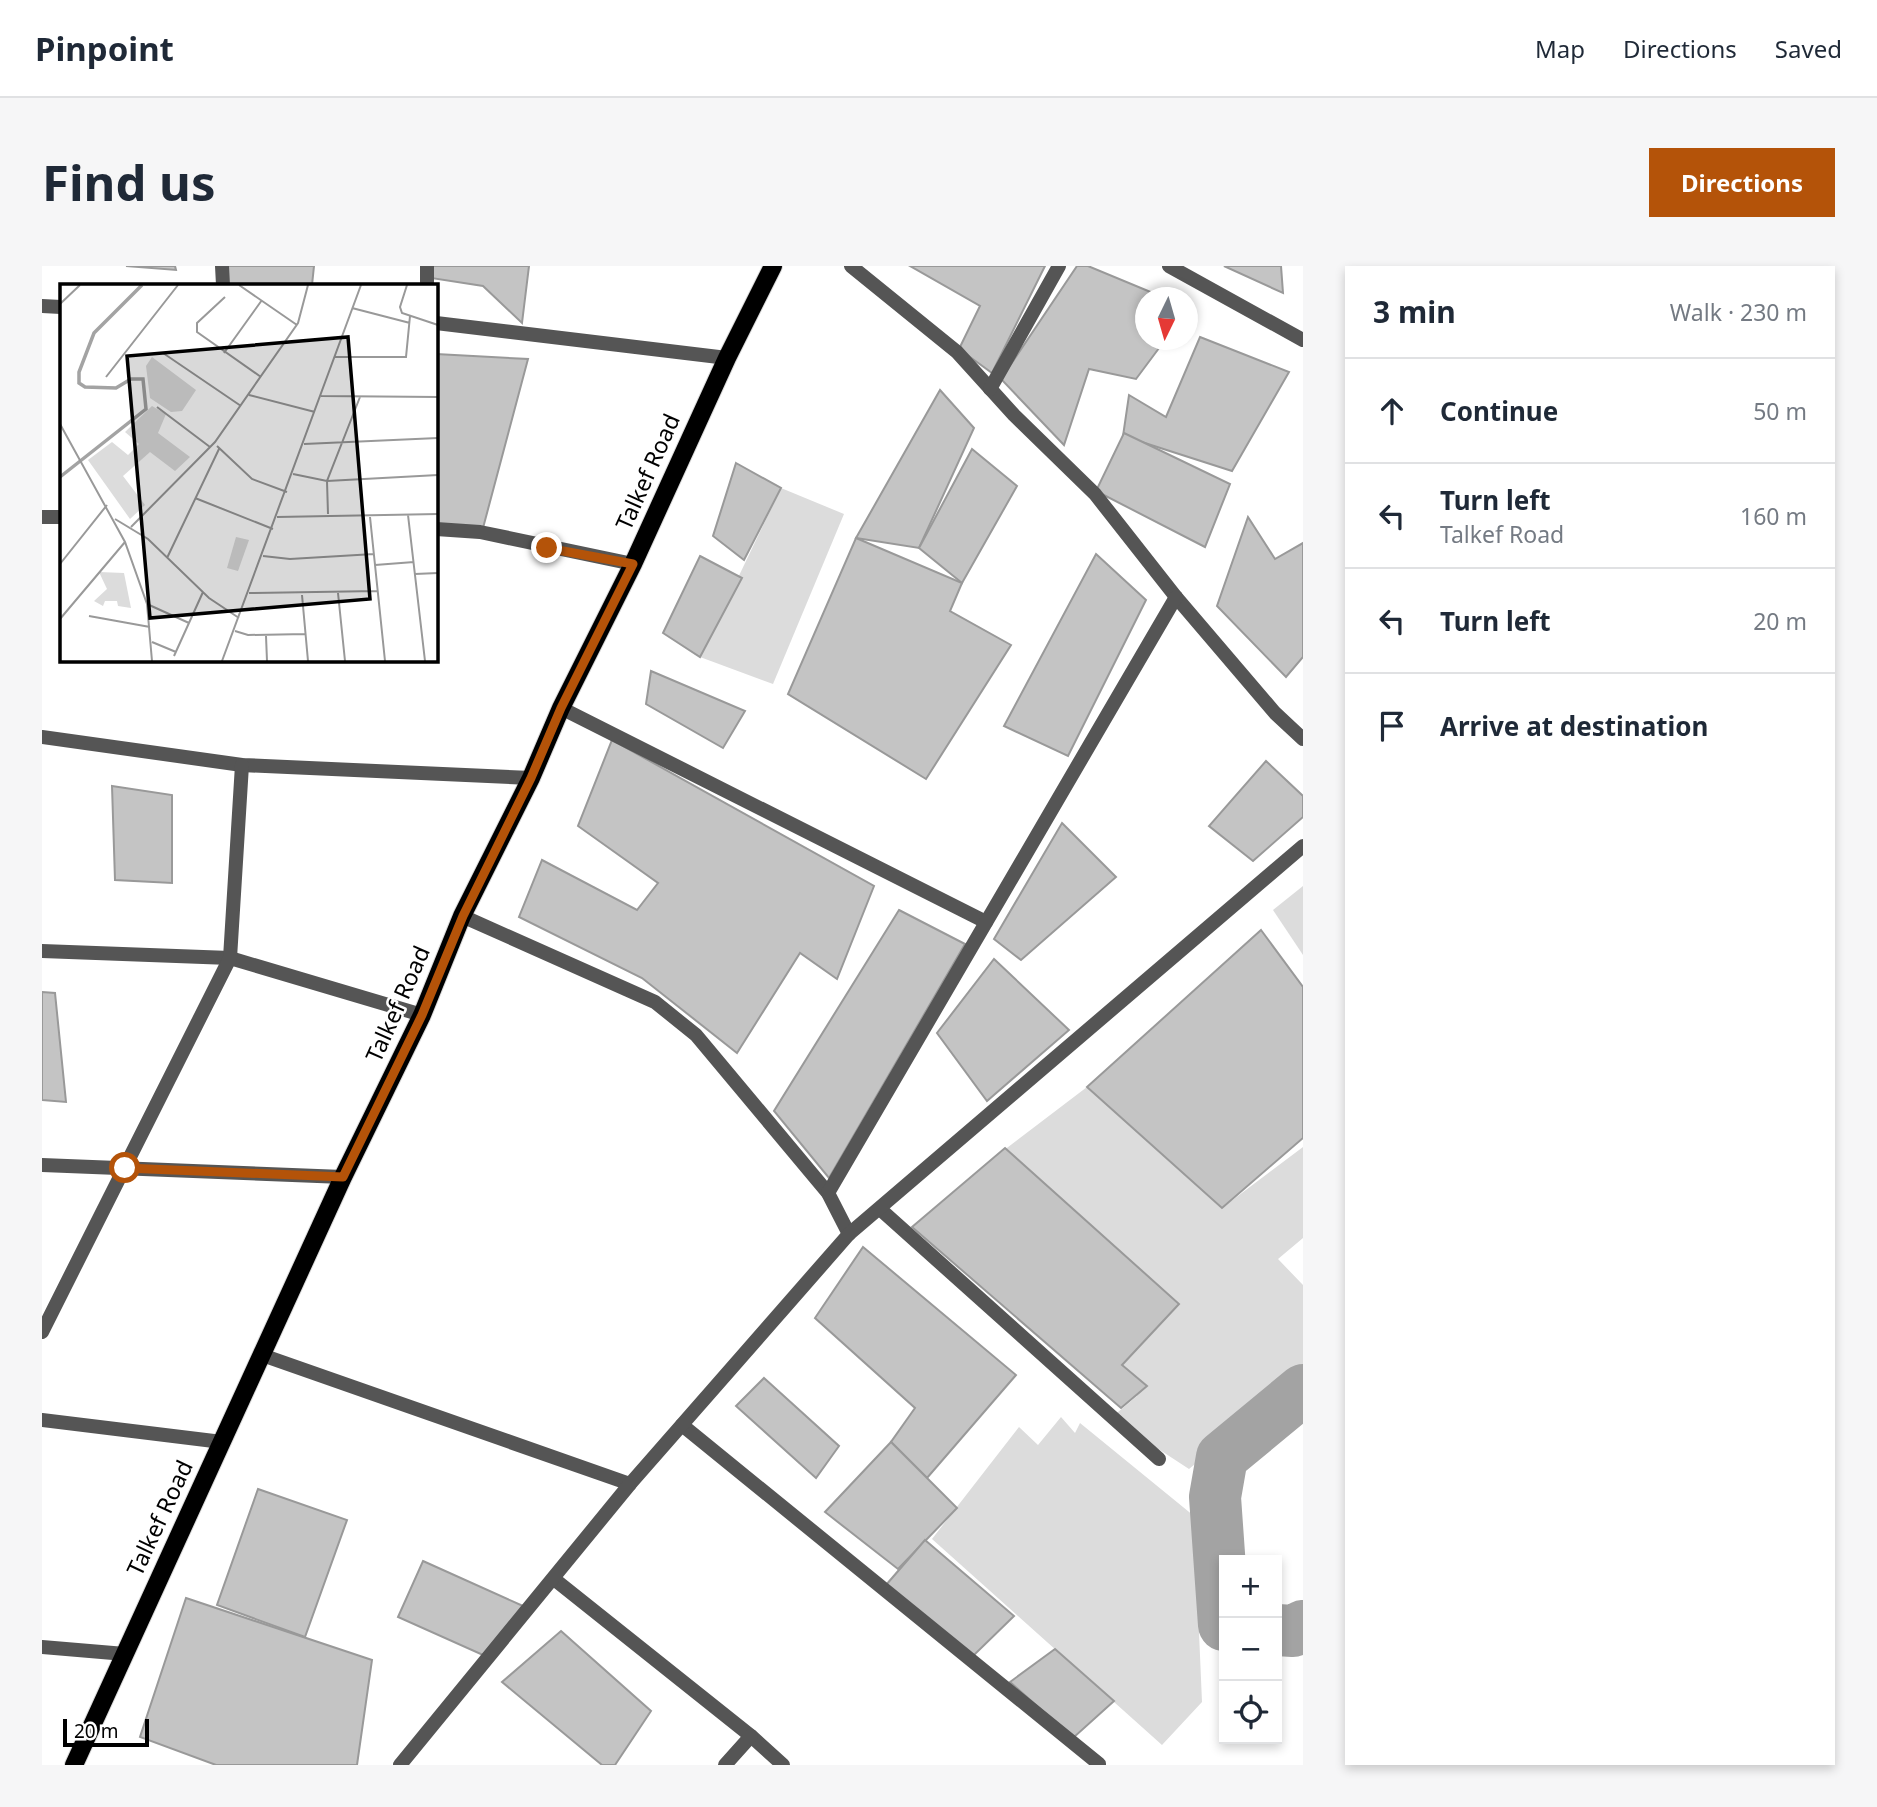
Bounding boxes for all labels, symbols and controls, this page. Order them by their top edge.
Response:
text: Pinpoint [35,26,174,71]
text: Map [1535,32,1585,65]
text: Directions [1623,32,1737,65]
text: Saved [1775,32,1842,65]
button: Directions [1649,148,1835,217]
text: Find us [42,149,216,215]
inset map [60,284,438,662]
north arrow [1135,287,1198,350]
text: 3 min [1373,291,1456,332]
text: Walk · 230 m [1670,296,1807,328]
icon: ahead [1373,392,1411,430]
text: Continue [1440,393,1558,429]
text: 50 m [1753,395,1807,427]
street label: Talkef Road [607,408,687,535]
text: Turn left [1440,482,1551,518]
icon: left [1373,497,1411,535]
text: 160 m [1740,500,1807,532]
text: Talkef Road [1440,518,1564,550]
route end [531,532,562,563]
icon: left [1373,602,1411,640]
text: Turn left [1440,603,1551,639]
text: 20 m [1753,605,1807,637]
icon: arrive [1373,707,1411,745]
text: Arrive at destination [1440,708,1709,744]
street label: Talkef Road [357,940,437,1067]
route start [109,1152,140,1183]
street label: Talkef Road [118,1455,200,1581]
map controls [1219,1555,1282,1744]
button: + [1219,1555,1282,1618]
button: − [1219,1618,1282,1681]
button: locate [1219,1681,1282,1744]
scale bar [63,1716,149,1748]
text: 20 m [74,1718,118,1744]

